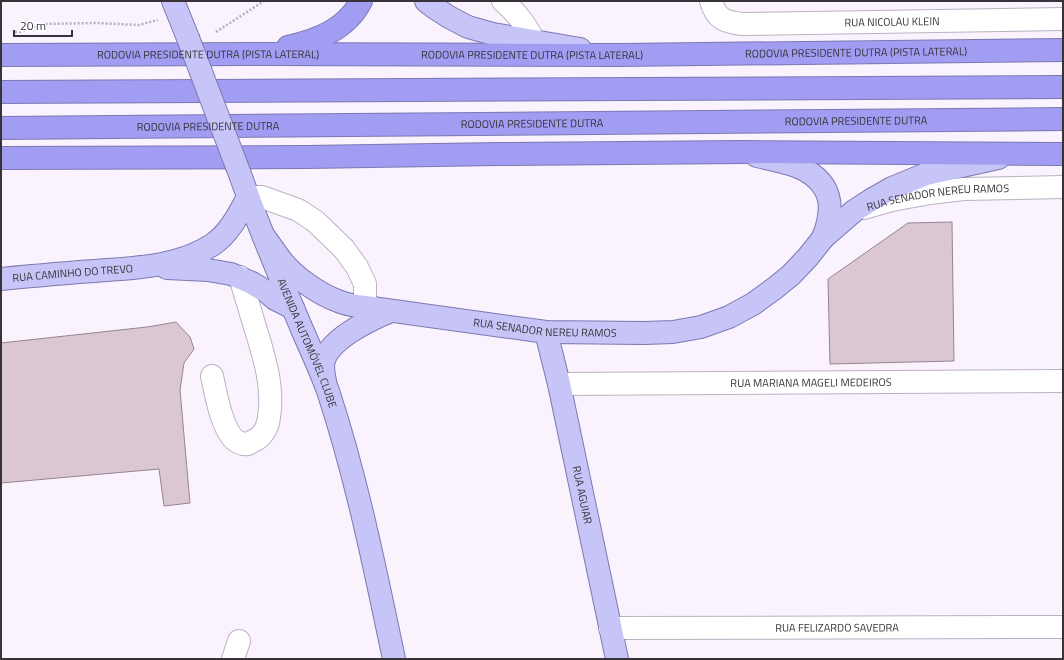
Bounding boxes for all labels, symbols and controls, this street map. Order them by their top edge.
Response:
scale bar [14,12,72,38]
street label: RUA NICOLAU KLEIN [844,13,940,30]
text: 20 m [20,16,46,35]
street label: RODOVIA PRESIDENTE DUTRA (PISTA LATERAL) [745,43,967,62]
street label: RODOVIA PRESIDENTE DUTRA (PISTA LATERAL) [97,46,319,63]
street label: RODOVIA PRESIDENTE DUTRA (PISTA LATERAL) [421,46,643,63]
street label: RODOVIA PRESIDENTE DUTRA [785,112,928,129]
street label: RODOVIA PRESIDENTE DUTRA [461,115,604,132]
street label: RODOVIA PRESIDENTE DUTRA [137,118,280,135]
street label: RUA SENADOR NEREU RAMOS [865,180,1009,215]
street label: RUA CAMINHO DO TREVO [12,260,134,286]
street label: AVENIDA AUTOMÓVEL CLUBE [273,276,341,410]
street label: RUA SENADOR NEREU RAMOS [472,314,617,341]
street label: RUA MARIANA MAGELI MEDEIROS [730,374,892,391]
street label: RUA AGUIAR [568,464,596,526]
street label: RUA FELIZARDO SAVEDRA [775,619,899,636]

